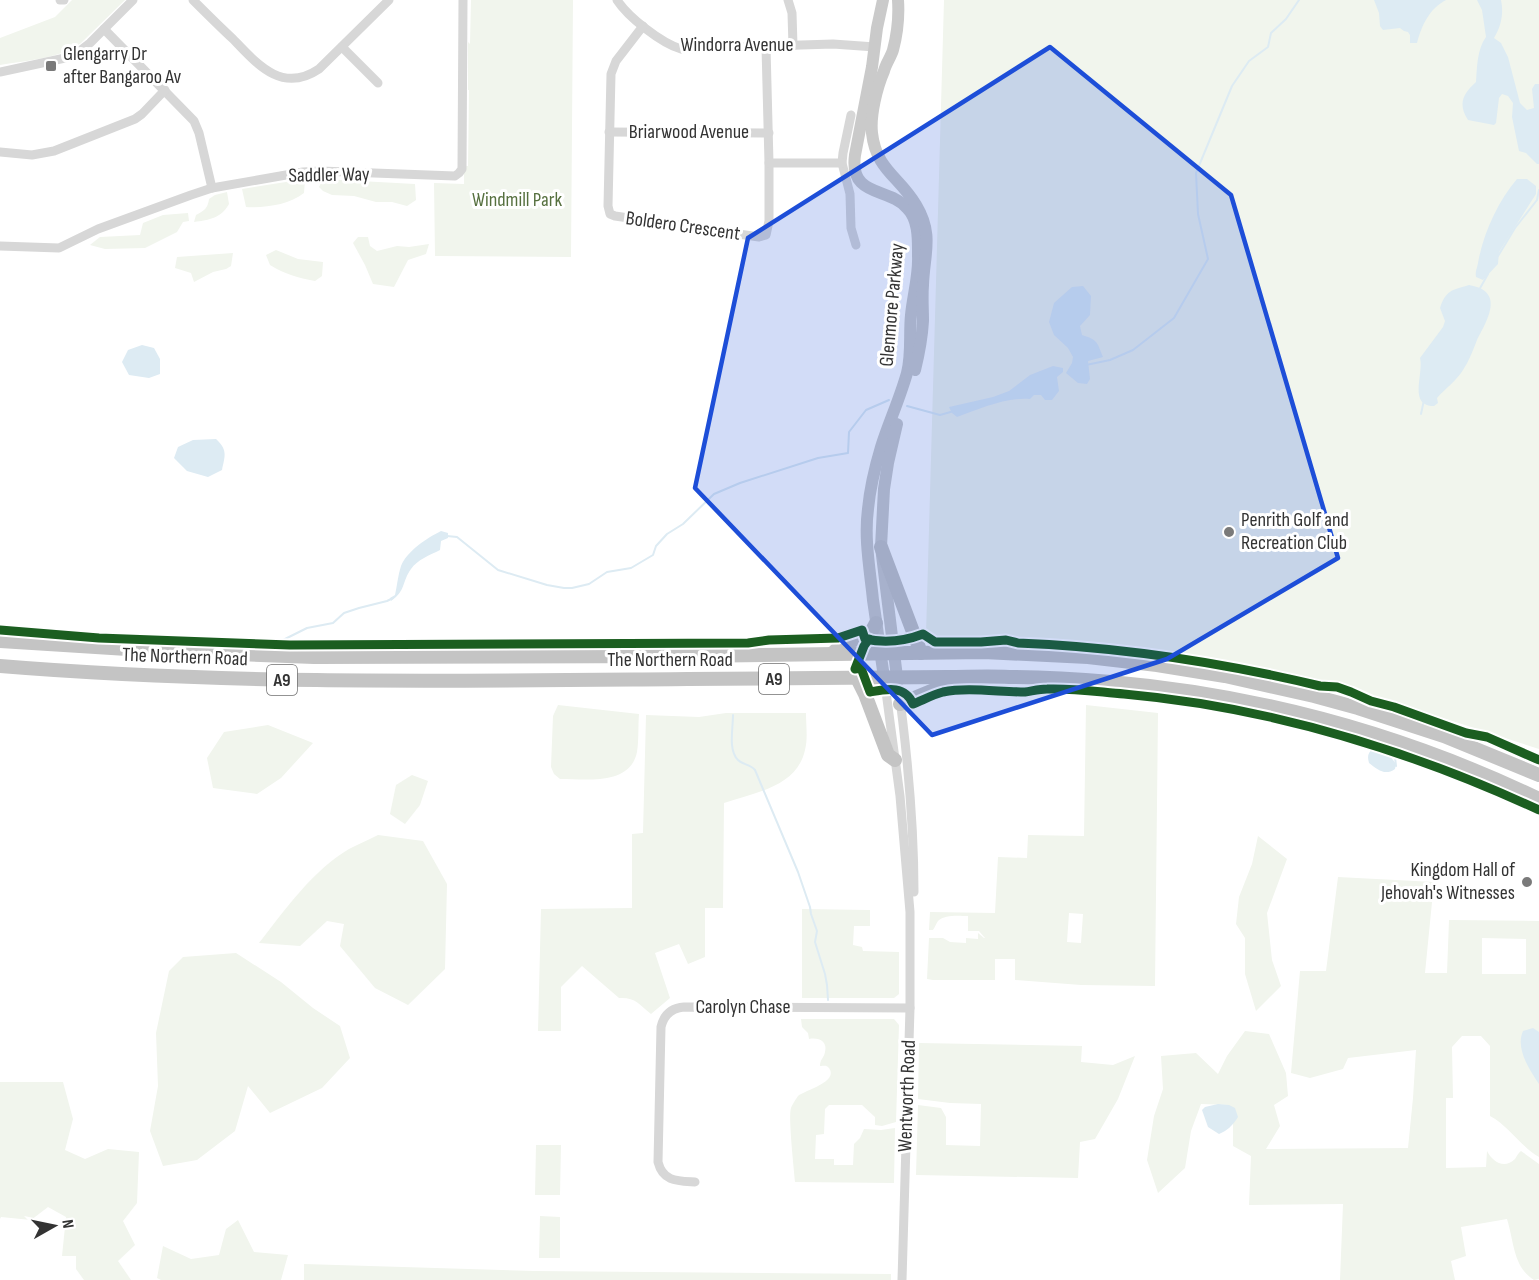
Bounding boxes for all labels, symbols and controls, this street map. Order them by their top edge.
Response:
street label: Windorra Avenue [681,33,793,57]
place label: Glengarry Dr after Bangaroo Av [63,42,182,89]
marker: Glengarry Dr after Bangaroo Av [44,59,58,73]
street label: Briarwood Avenue [629,120,749,144]
street label: Saddler Way [288,162,370,188]
park label: Windmill Park [472,188,562,212]
street label: Boldero Crescent [624,206,742,246]
street label: Glenmore Parkway [875,242,909,368]
place label: Penrith Golf and Recreation Club [1241,508,1349,555]
marker: Penrith Golf and Recreation Club [1222,525,1236,539]
street label: The Northern Road [122,643,248,671]
street label: The Northern Road [607,648,733,672]
road number: A9 [759,664,789,694]
road number: A9 [267,665,297,695]
place label: Kingdom Hall of Jehovah's Witnesses [1380,858,1515,905]
marker: Kingdom Hall of Jehovah's Witnesses [1520,875,1534,889]
street label: Carolyn Chase [695,995,791,1019]
street label: Wentworth Road [893,1040,921,1152]
north arrow [24,1196,84,1256]
text: N [57,1218,77,1230]

